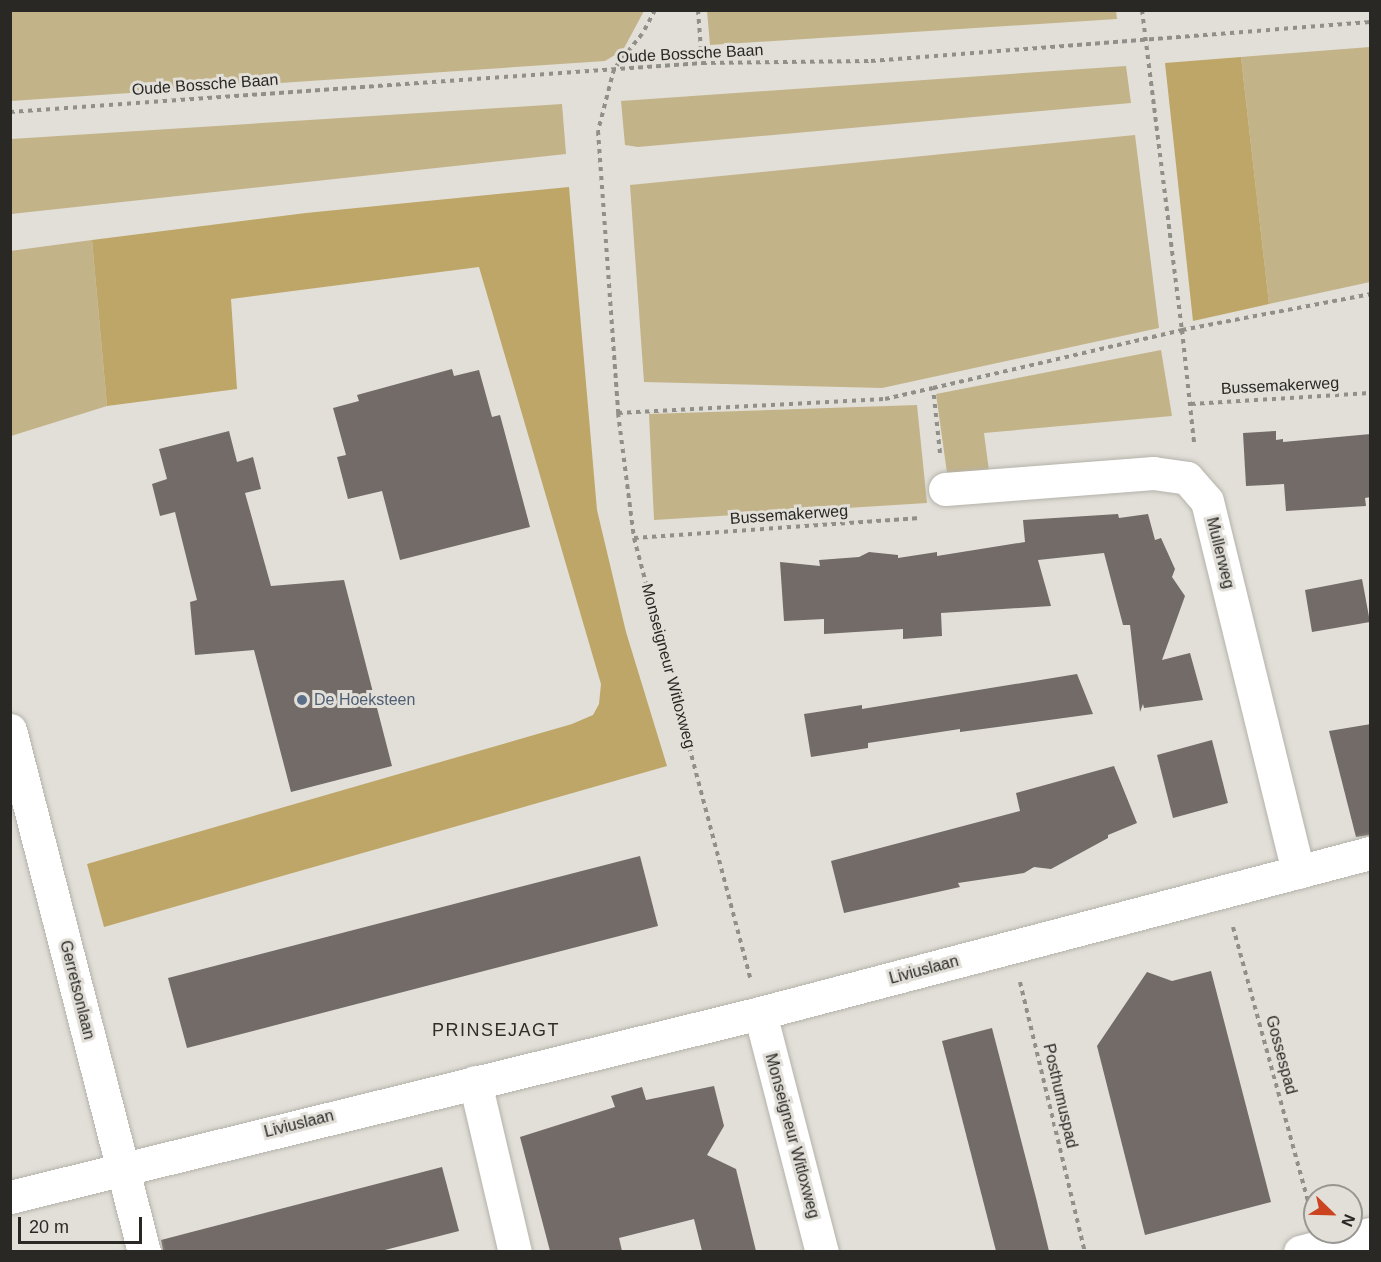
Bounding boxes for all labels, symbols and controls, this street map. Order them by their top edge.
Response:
street label: Oude Bossche Baan [616,41,764,67]
street label: Oude Bossche Baan [131,70,279,100]
street label: Bussemakerweg [1220,373,1340,399]
street label: Bussemakerweg [729,501,849,529]
street label: Mullerweg [1202,515,1238,591]
street label: Monseigneur Witloxweg [637,581,699,751]
place label: De Hoeksteen [314,690,415,710]
marker: De Hoeksteen [295,693,309,707]
street label: Gerretsonlaan [55,938,99,1042]
street label: Liviuslaan [887,952,961,988]
street label: Gossespad [1261,1013,1301,1097]
district label: PRINSEJAGT [432,1019,560,1041]
street label: Posthumuspad [1039,1042,1081,1150]
street label: Monseigneur Witloxweg [761,1051,823,1221]
street label: Liviuslaan [262,1106,336,1142]
north arrow [1303,1184,1363,1244]
scale bar [21,1205,146,1243]
text: N [1338,1212,1358,1229]
text: 20 m [29,1217,69,1237]

